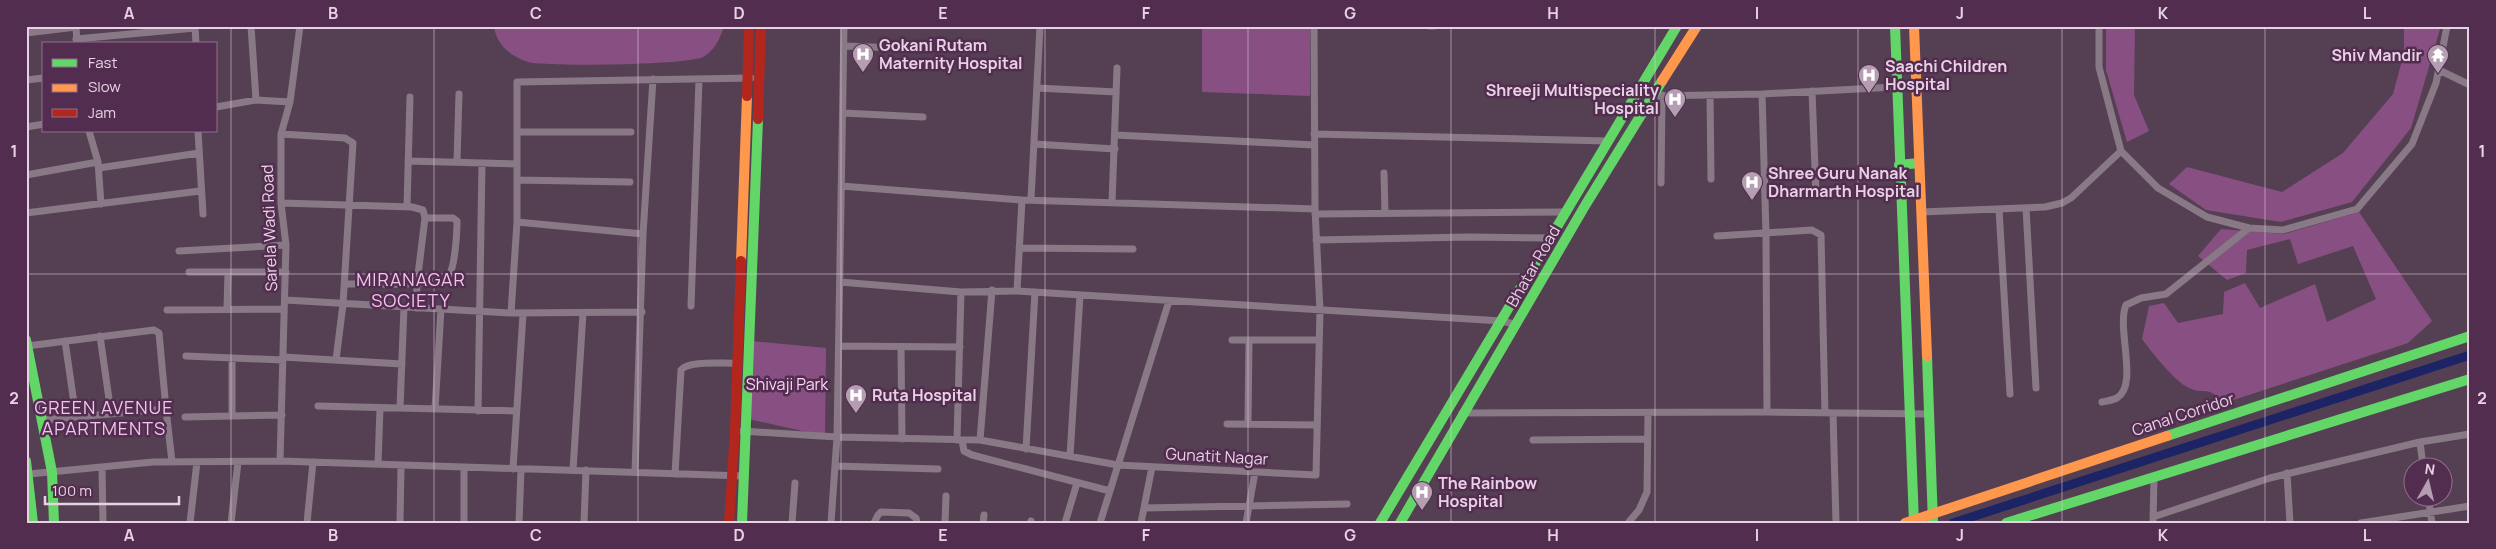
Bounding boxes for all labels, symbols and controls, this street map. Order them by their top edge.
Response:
text: A [124,2,135,24]
text: B [328,2,338,24]
text: C [530,2,542,24]
text: D [733,2,745,24]
text: E [938,2,948,24]
text: F [1142,2,1151,24]
text: G [1344,2,1356,24]
text: H [1547,2,1559,24]
text: I [1755,2,1759,24]
text: J [1956,2,1964,24]
text: K [2158,2,2169,24]
text: L [2363,2,2372,24]
place label: Gokani Rutam Maternity Hospital [879,34,1023,74]
legend [42,42,218,132]
hospital icon: Gokani Rutam Maternity Hospital [851,42,875,73]
temple icon: Shiv Mandir [2426,43,2450,74]
place label: Shiv Mandir [2331,44,2422,66]
text: Fast [88,52,117,73]
place label: Saachi Children Hospital [1885,55,2007,95]
hospital icon: Saachi Children Hospital [1857,63,1881,94]
text: Slow [88,76,121,97]
place label: Shreeji Multispeciality Hospital [1486,79,1659,119]
hospital icon: Shreeji Multispeciality Hospital [1663,87,1687,118]
text: Jam [88,102,116,123]
text: 1 [10,140,18,162]
text: 1 [2478,140,2486,162]
place label: Shree Guru Nanak Dharmarth Hospital [1768,162,1920,202]
street label: Sarela Wadi Road [256,164,282,292]
hospital icon: Shree Guru Nanak Dharmarth Hospital [1740,170,1764,201]
street label: Bhatar Road [1501,221,1565,311]
district label: MIRANAGAR SOCIETY [356,267,466,312]
park label: Shivaji Park [746,373,829,395]
hospital icon: Ruta Hospital [844,383,868,414]
place label: Ruta Hospital [872,384,977,406]
text: 2 [9,387,19,409]
street label: Canal Corridor [2129,387,2237,441]
text: 2 [2477,387,2487,409]
district label: GREEN AVENUE APARTMENTS [35,395,173,440]
street label: Gunatit Nagar [1165,442,1269,470]
north arrow [2404,456,2454,506]
text: N [2424,459,2436,479]
place label: The Rainbow Hospital [1438,472,1537,512]
scale bar [45,474,179,506]
text: 100 m [52,480,92,501]
hospital icon: The Rainbow Hospital [1410,480,1434,511]
text: A [124,524,135,546]
text: B [328,524,338,546]
text: C [530,524,542,546]
text: D [733,524,745,546]
text: E [938,524,948,546]
text: F [1142,524,1151,546]
text: G [1344,524,1356,546]
text: H [1547,524,1559,546]
text: I [1755,524,1759,546]
text: J [1956,524,1964,546]
text: K [2158,524,2169,546]
text: L [2363,524,2372,546]

